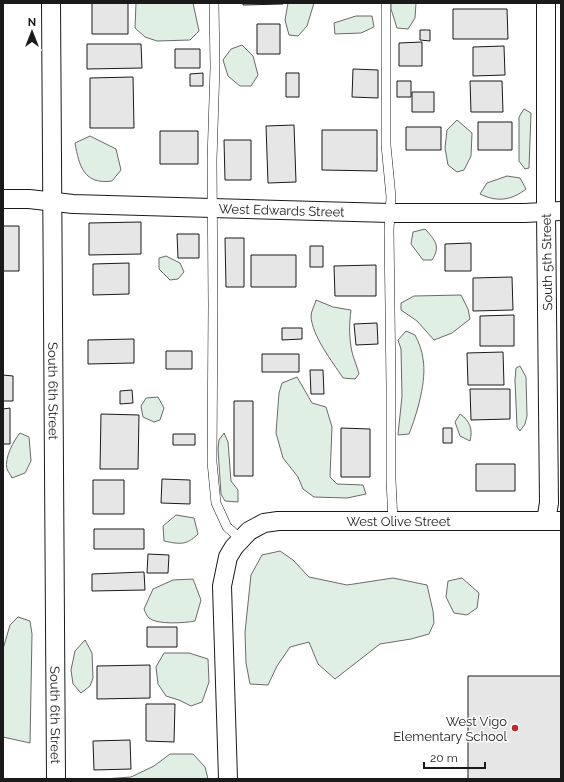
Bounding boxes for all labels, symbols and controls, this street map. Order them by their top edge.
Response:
north arrow [12,12,52,52]
text: N [28,16,36,29]
street label: West Edwards Street [219,201,345,219]
street label: South 5th Street [539,213,555,311]
street label: South 6th Street [46,342,61,441]
street label: West Olive Street [346,514,451,529]
street label: South 6th Street [48,666,63,765]
place label: West Vigo Elementary School [393,714,507,744]
marker: West Vigo Elementary School [510,723,520,733]
scale bar [424,744,485,770]
text: 20 m [430,751,458,765]

